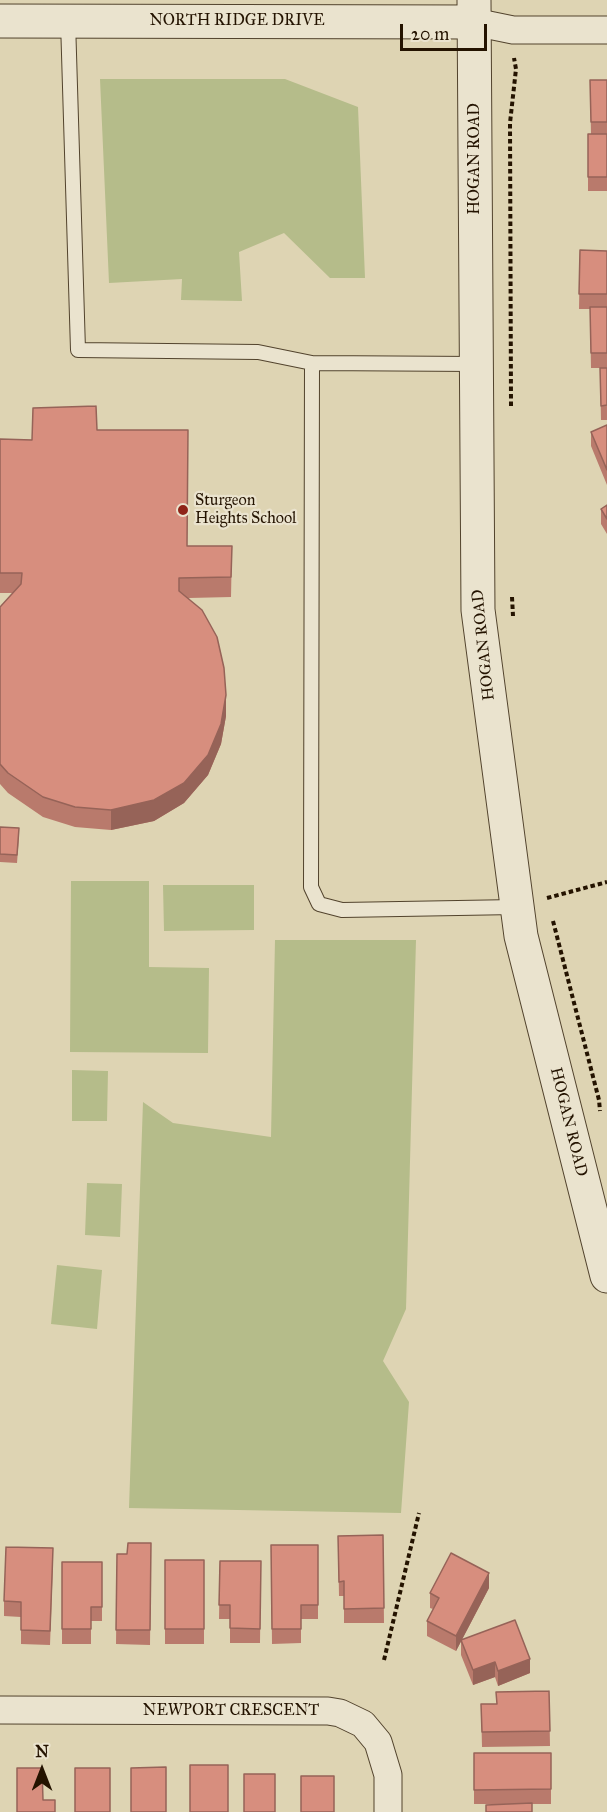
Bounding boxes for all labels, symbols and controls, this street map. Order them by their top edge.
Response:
street label: NORTH RIDGE DRIVE [149,11,325,31]
scale bar [403,12,490,50]
text: 20 m [411,23,449,45]
street label: HOGAN ROAD [465,103,485,215]
place label: Sturgeon Heights School [195,491,296,529]
marker: Sturgeon Heights School [176,503,190,517]
street label: HOGAN ROAD [469,588,499,702]
street label: HOGAN ROAD [545,1066,591,1178]
street label: NEWPORT CRESCENT [143,1701,319,1721]
north arrow [12,1740,72,1800]
text: N [35,1742,49,1761]

